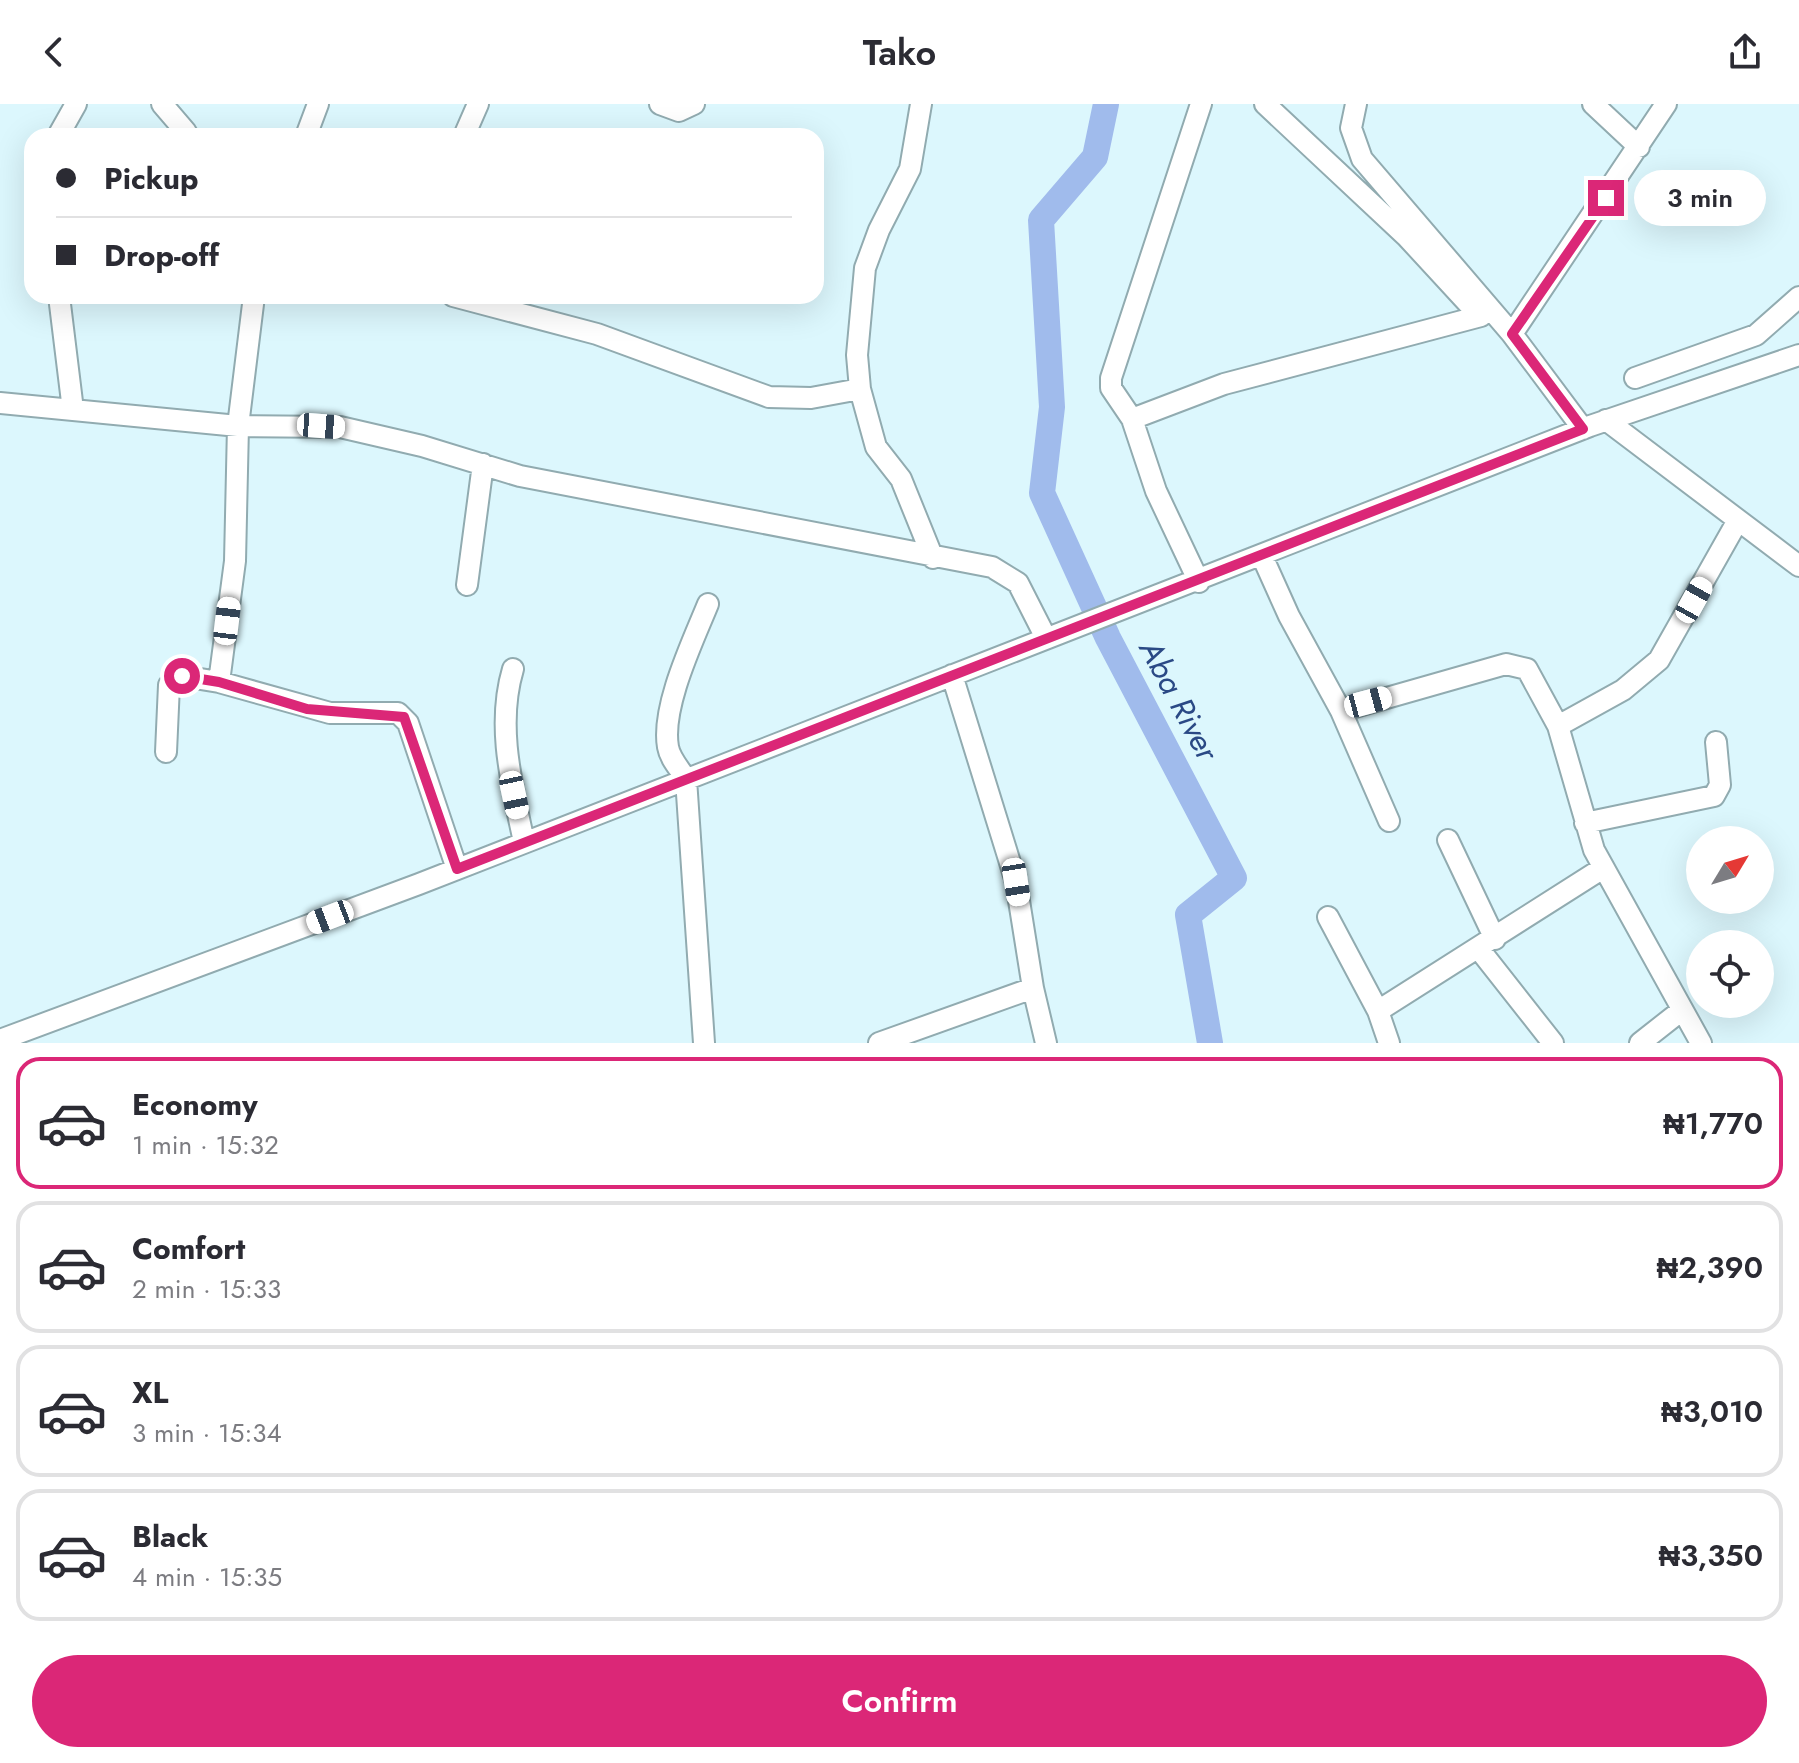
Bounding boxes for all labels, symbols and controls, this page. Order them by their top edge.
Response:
text: Tako [863,26,936,78]
icon: back [32,30,76,74]
icon: share [1723,30,1767,74]
text: Pickup [104,157,199,200]
callout: 3 min [1634,170,1766,226]
text: 3 min [1667,179,1733,217]
route end [1588,180,1624,216]
text: Drop-off [104,234,219,277]
car [296,412,346,440]
car [1672,573,1716,627]
car [212,596,242,646]
water label: Aba River [1128,631,1231,771]
route start [164,658,200,694]
car [1342,684,1394,720]
car [497,769,531,821]
north arrow [1686,826,1774,914]
map controls [1686,826,1774,1018]
car [1000,856,1032,908]
car [303,897,357,937]
button: locate [1686,930,1774,1018]
text: Economy [132,1083,258,1126]
icon: car [36,1087,108,1159]
text: ₦1,770 [1663,1102,1763,1145]
text: 1 min · 15:32 [132,1126,279,1164]
text: Comfort [132,1227,245,1270]
icon: car [36,1231,108,1303]
text: ₦2,390 [1656,1246,1763,1289]
text: 2 min · 15:33 [132,1270,281,1308]
text: XL [132,1371,168,1414]
icon: car [36,1375,108,1447]
text: ₦3,010 [1661,1390,1763,1433]
text: 3 min · 15:34 [132,1414,282,1452]
text: Black [132,1515,208,1558]
icon: car [36,1519,108,1591]
text: ₦3,350 [1659,1534,1763,1577]
text: 4 min · 15:35 [132,1558,282,1596]
button: Confirm [32,1655,1767,1747]

